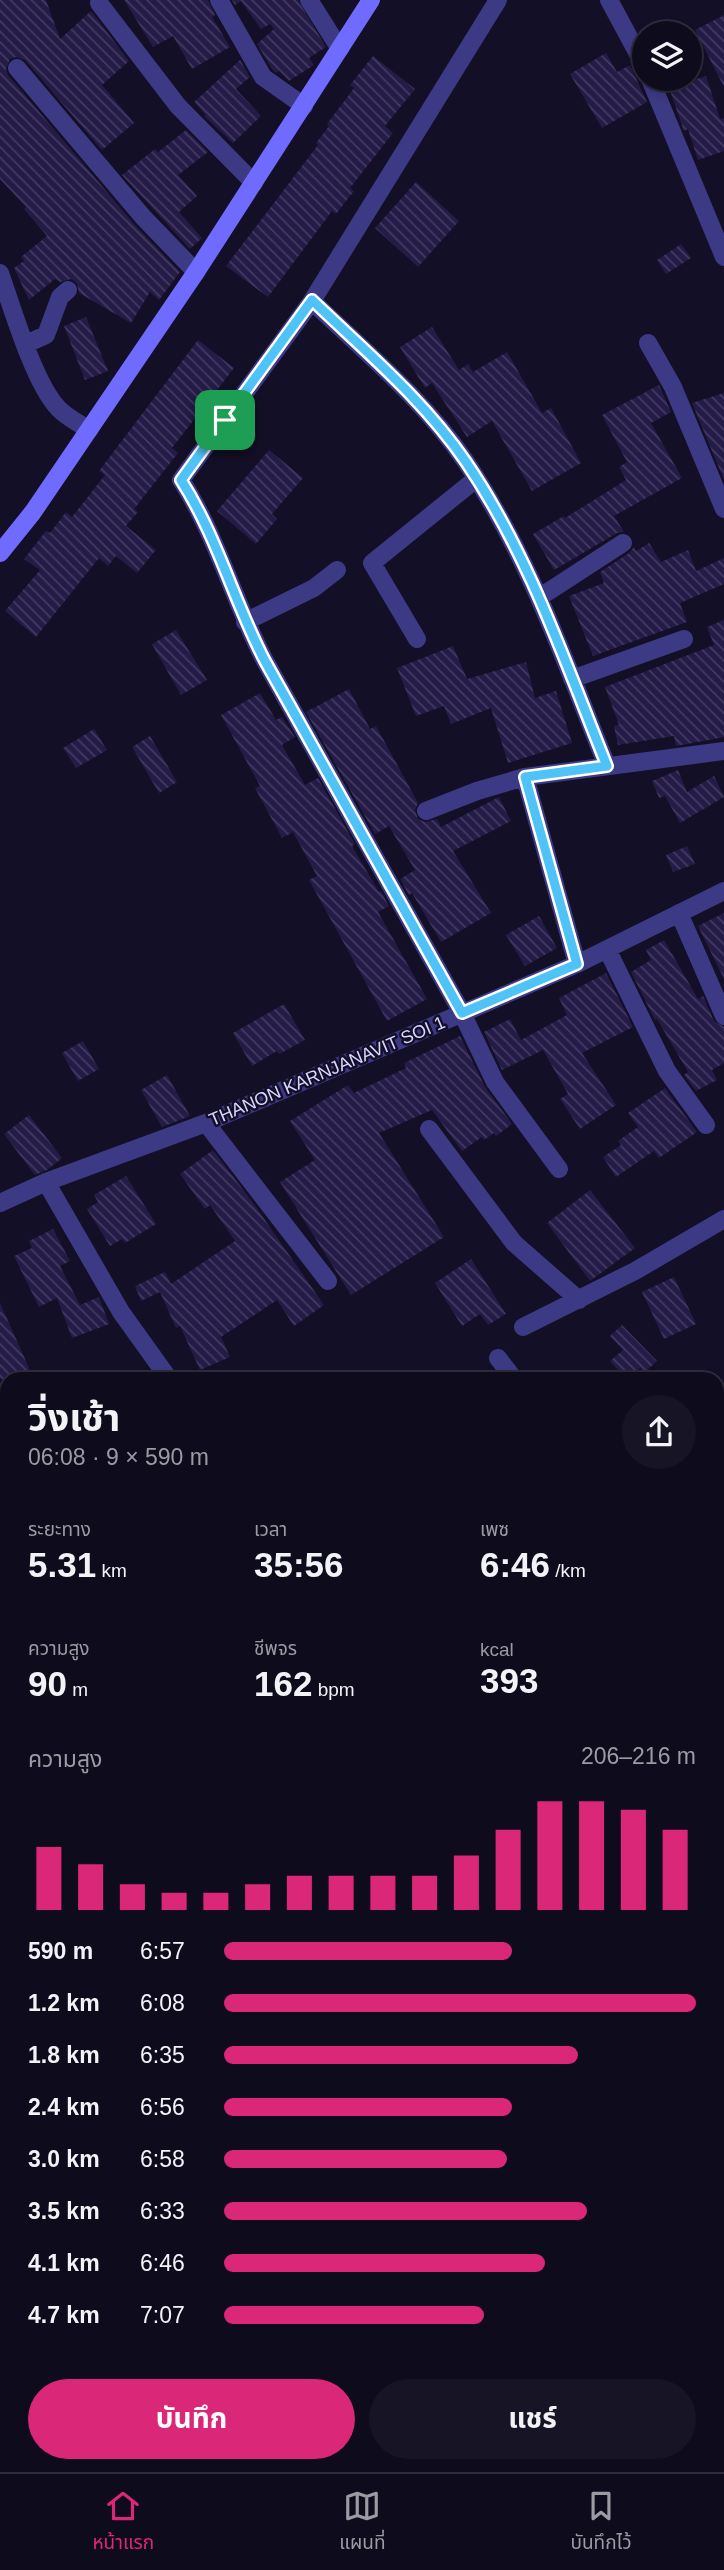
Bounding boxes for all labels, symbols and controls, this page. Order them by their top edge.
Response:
map controls [632,21,702,91]
button: layers [632,21,702,91]
pin [195,390,255,450]
icon: arrive [206,401,244,439]
street label: THANON KARNJANAVIT SOI 1 [206,1012,448,1130]
button: share [622,1395,696,1469]
text: วิ่งเช้า [28,1397,120,1439]
text: 06:08 · 9 × 590 m [28,1444,209,1470]
text: ระยะทาง [28,1519,91,1540]
text: เวลา [254,1519,287,1540]
text: เพซ [480,1519,509,1540]
text: 5.31 [28,1545,96,1584]
text: 35:56 [254,1545,344,1584]
text: 6:46 [480,1545,550,1584]
text: km [96,1560,127,1581]
text: /km [550,1560,586,1581]
text: ความสูง [28,1638,89,1659]
text: ชีพจร [254,1638,297,1659]
text: kcal [480,1639,514,1660]
text: 393 [480,1661,538,1700]
text: 90 [28,1664,67,1703]
text: 162 [254,1664,312,1703]
text: m [67,1679,88,1700]
text: bpm [312,1679,355,1700]
text: 206–216 m [581,1743,696,1769]
text: ความสูง [28,1746,102,1772]
text: 590 m [28,1938,93,1964]
text: 6:57 [140,1938,185,1964]
text: 1.2 km [28,1990,100,2016]
text: 6:08 [140,1990,185,2016]
text: 1.8 km [28,2042,100,2068]
text: 6:35 [140,2042,185,2068]
text: 2.4 km [28,2094,100,2120]
text: 6:56 [140,2094,185,2120]
text: 3.0 km [28,2146,100,2172]
text: 6:58 [140,2146,185,2172]
text: 3.5 km [28,2198,100,2224]
text: 6:33 [140,2198,185,2224]
text: 4.1 km [28,2250,100,2276]
text: 6:46 [140,2250,185,2276]
text: 4.7 km [28,2302,100,2328]
text: 7:07 [140,2302,185,2328]
button: บันทึก [28,2379,355,2459]
button: แชร์ [369,2379,696,2459]
tab: หน้าแรก [92,2487,154,2558]
tab: แผนที่ [339,2487,386,2558]
tab: บันทึกไว้ [570,2487,632,2558]

